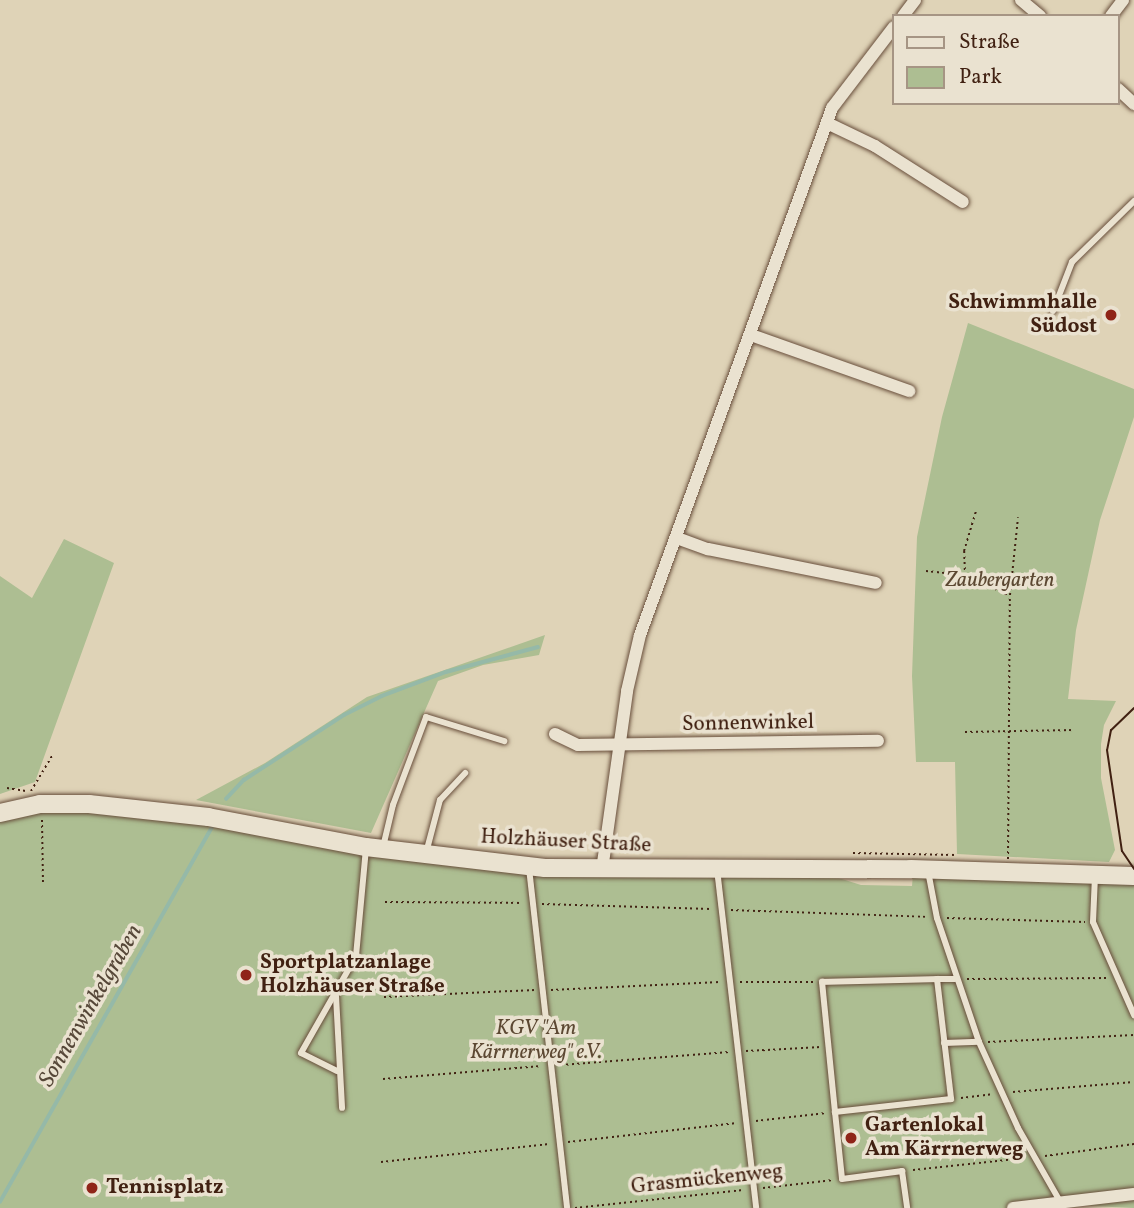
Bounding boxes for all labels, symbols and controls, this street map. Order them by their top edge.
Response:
legend [892,14,1120,105]
text: Straße [959,28,1020,57]
text: Park [959,63,1002,92]
place label: Schwimmhalle Südost [948,290,1097,340]
marker: Schwimmhalle Südost [1103,307,1119,323]
park label: Zaubergarten [946,568,1054,594]
street label: Sonnenwinkel [682,710,814,738]
street label: Holzhäuser Straße [480,825,652,859]
water label: Sonnenwinkelgraben [33,920,149,1092]
place label: Sportplatzanlage Holzhäuser Straße [260,950,445,1000]
marker: Sportplatzanlage Holzhäuser Straße [238,967,254,983]
park label: KGV "Am Kärrnerweg" e.V. [470,1016,602,1066]
place label: Gartenlokal Am Kärrnerweg [865,1113,1024,1163]
marker: Gartenlokal Am Kärrnerweg [843,1130,859,1146]
street label: Grasmückenweg [630,1160,784,1200]
place label: Tennisplatz [106,1175,223,1201]
marker: Tennisplatz [84,1180,100,1196]

